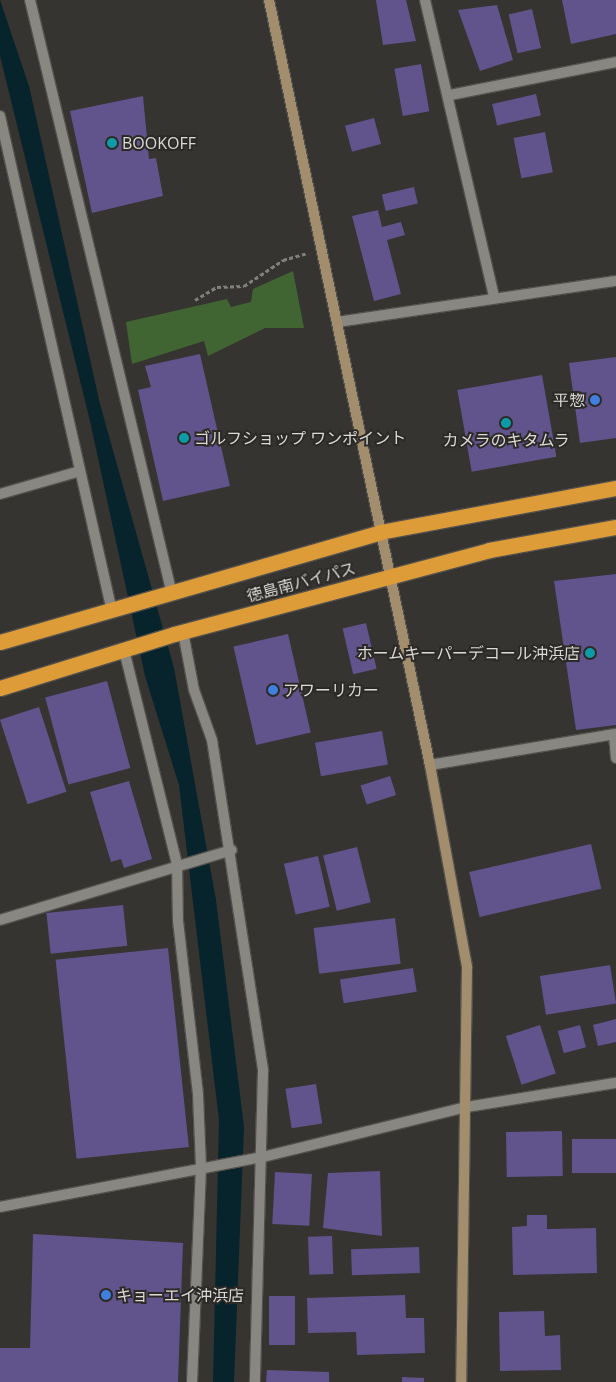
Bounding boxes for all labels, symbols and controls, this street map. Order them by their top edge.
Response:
place label: BOOKOFF [122,133,196,153]
marker: BOOKOFF [106,137,118,149]
place label: 平惣 [553,390,585,410]
marker: 平惣 [589,394,601,406]
marker: カメラのキタムラ [500,417,512,429]
place label: ゴルフショップ ワンポイント [194,428,406,448]
place label: カメラのキタムラ [442,430,570,450]
marker: ゴルフショップ ワンポイント [178,432,190,444]
street label: 徳島南バイパス [244,558,358,606]
place label: ホームキーパーデコール沖浜店 [356,643,580,663]
marker: ホームキーパーデコール沖浜店 [584,647,596,659]
place label: アワーリカー [283,680,379,700]
marker: アワーリカー [267,684,279,696]
place label: キョーエイ沖浜店 [116,1285,244,1305]
marker: キョーエイ沖浜店 [100,1289,112,1301]

